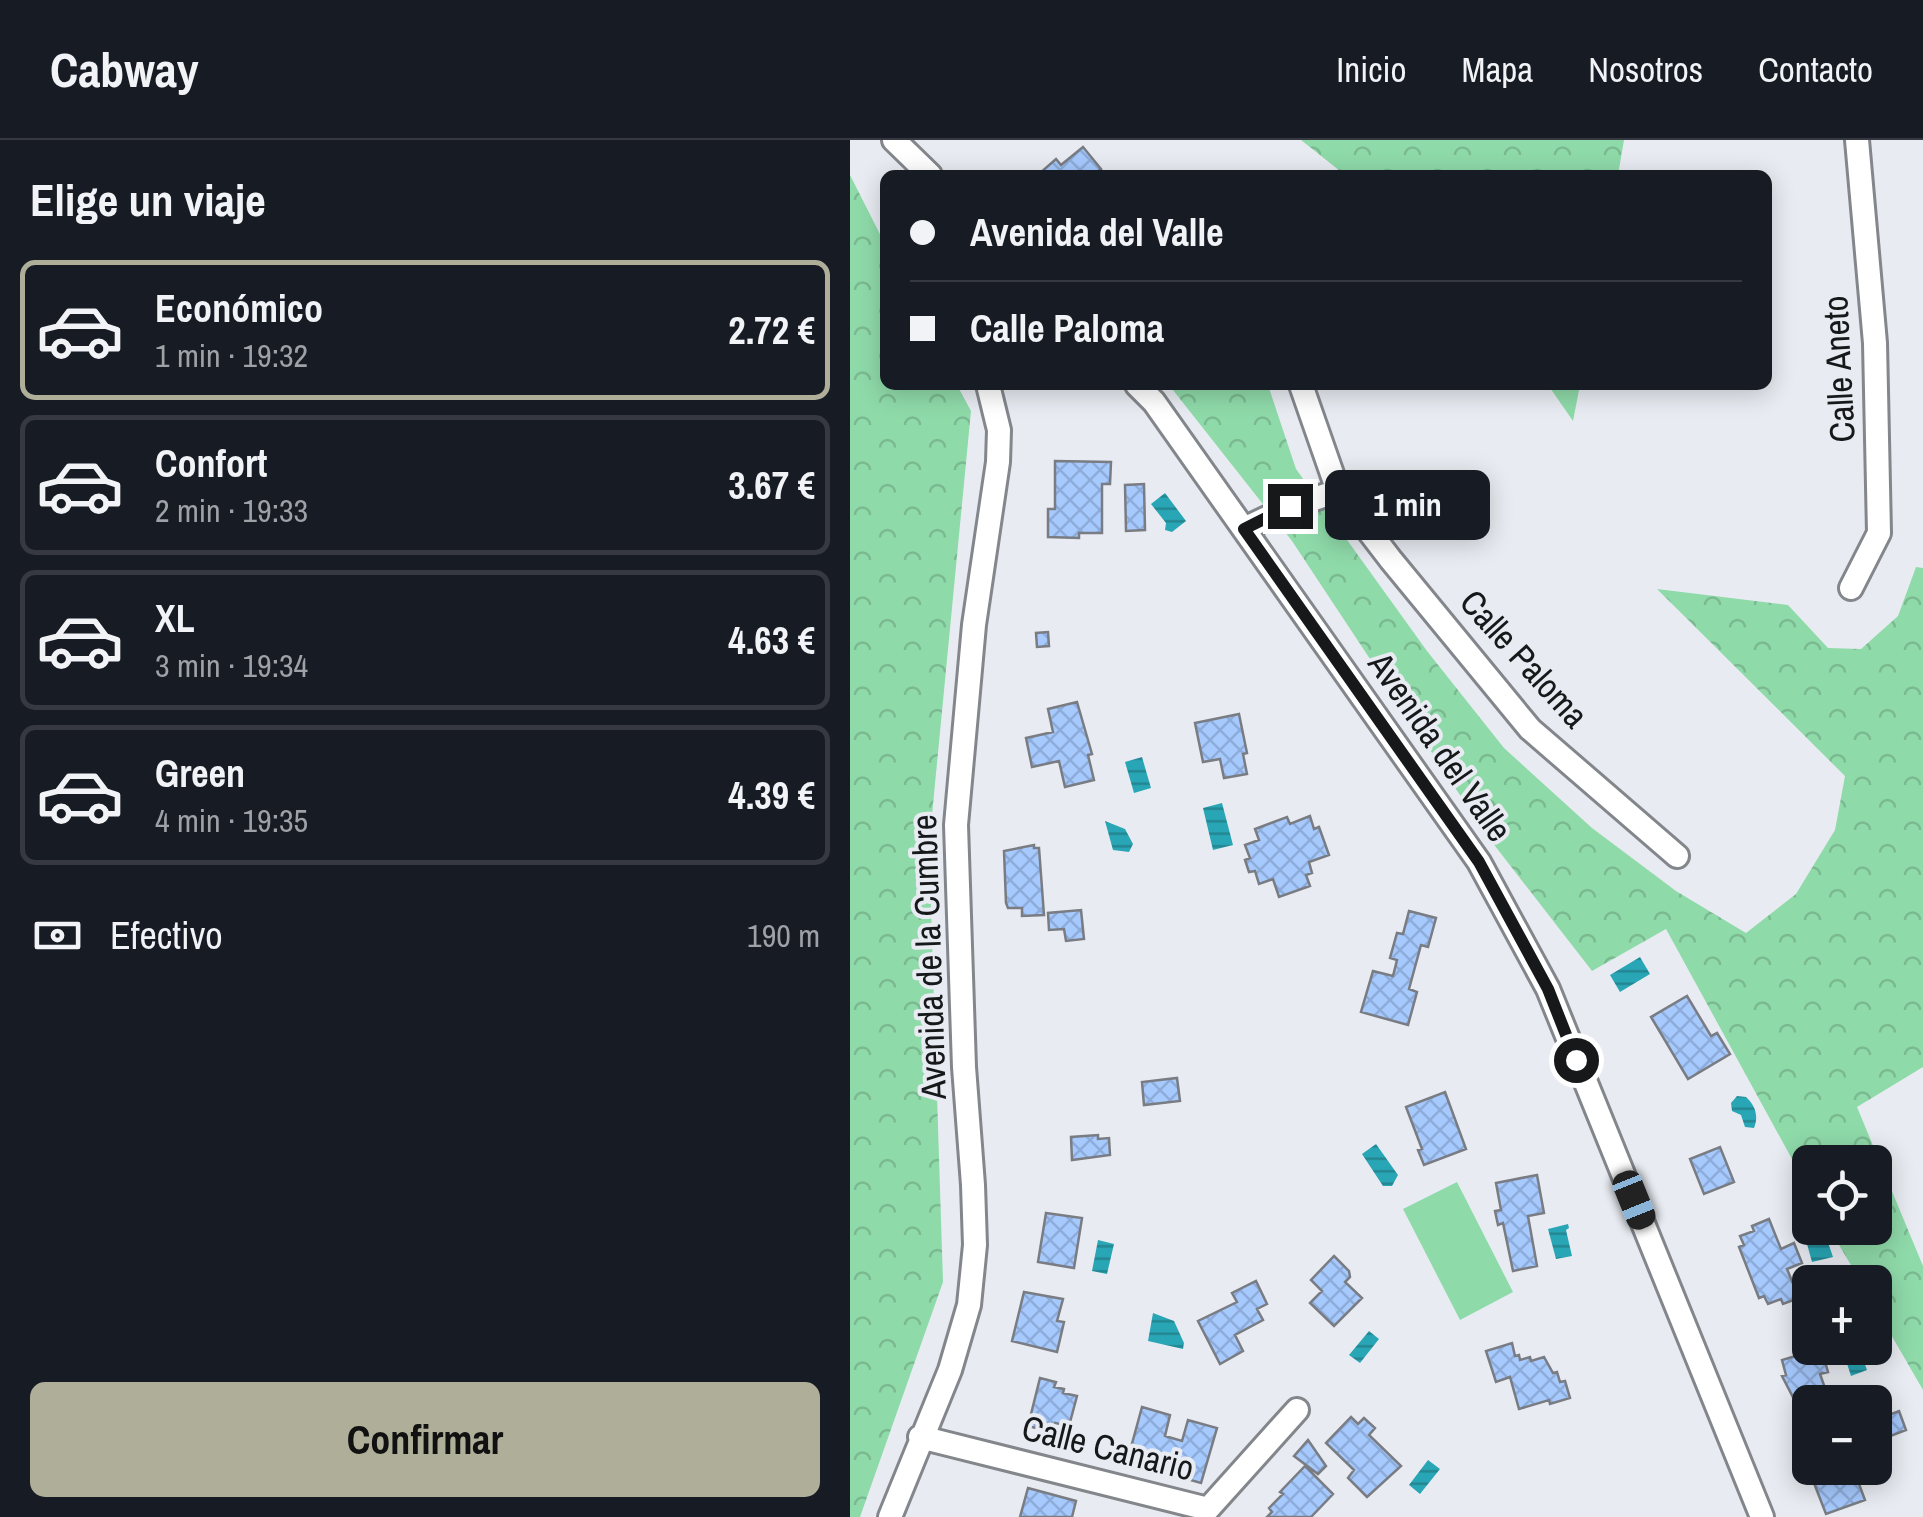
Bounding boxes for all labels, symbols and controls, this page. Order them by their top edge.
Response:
text: Cabway [50,37,199,102]
text: Inicio [1336,46,1406,93]
text: Mapa [1461,46,1533,93]
text: Nosotros [1588,46,1703,93]
text: Contacto [1758,46,1873,93]
text: Elige un viaje [30,169,266,230]
text: Avenida del Valle [970,207,1224,258]
text: Económico [155,283,323,334]
icon: car [35,285,125,375]
street label: Calle Aneto [1811,294,1866,444]
text: Calle Paloma [970,303,1164,354]
text: 2.72 € [728,305,815,356]
text: 1 min · 19:32 [155,334,308,377]
text: Confort [155,438,267,489]
icon: car [35,440,125,530]
text: 3.67 € [728,460,815,511]
callout: 1 min [1325,471,1490,541]
text: 1 min [1373,483,1442,526]
route end [1268,484,1313,529]
text: 2 min · 19:33 [155,489,308,532]
street label: Calle Paloma [1450,580,1599,738]
text: XL [155,593,195,644]
icon: car [35,595,125,685]
text: 4.63 € [728,615,815,666]
street label: Avenida del Valle [1357,642,1523,851]
text: 3 min · 19:34 [155,644,308,687]
text: Green [155,748,245,799]
icon: car [35,750,125,840]
text: 4.39 € [728,770,815,821]
text: 4 min · 19:35 [155,799,308,842]
street label: Avenida de la Cumbre [900,814,957,1101]
icon: cash [30,908,85,963]
text: Efectivo [110,910,223,961]
text: 190 m [747,914,820,957]
route start [1554,1038,1599,1083]
map controls [1792,1145,1892,1485]
button: locate [1792,1145,1892,1245]
car [1609,1167,1659,1233]
button: + [1792,1265,1892,1365]
button: Confirmar [30,1382,820,1497]
button: − [1792,1385,1892,1485]
street label: Calle Canario [1017,1403,1199,1492]

